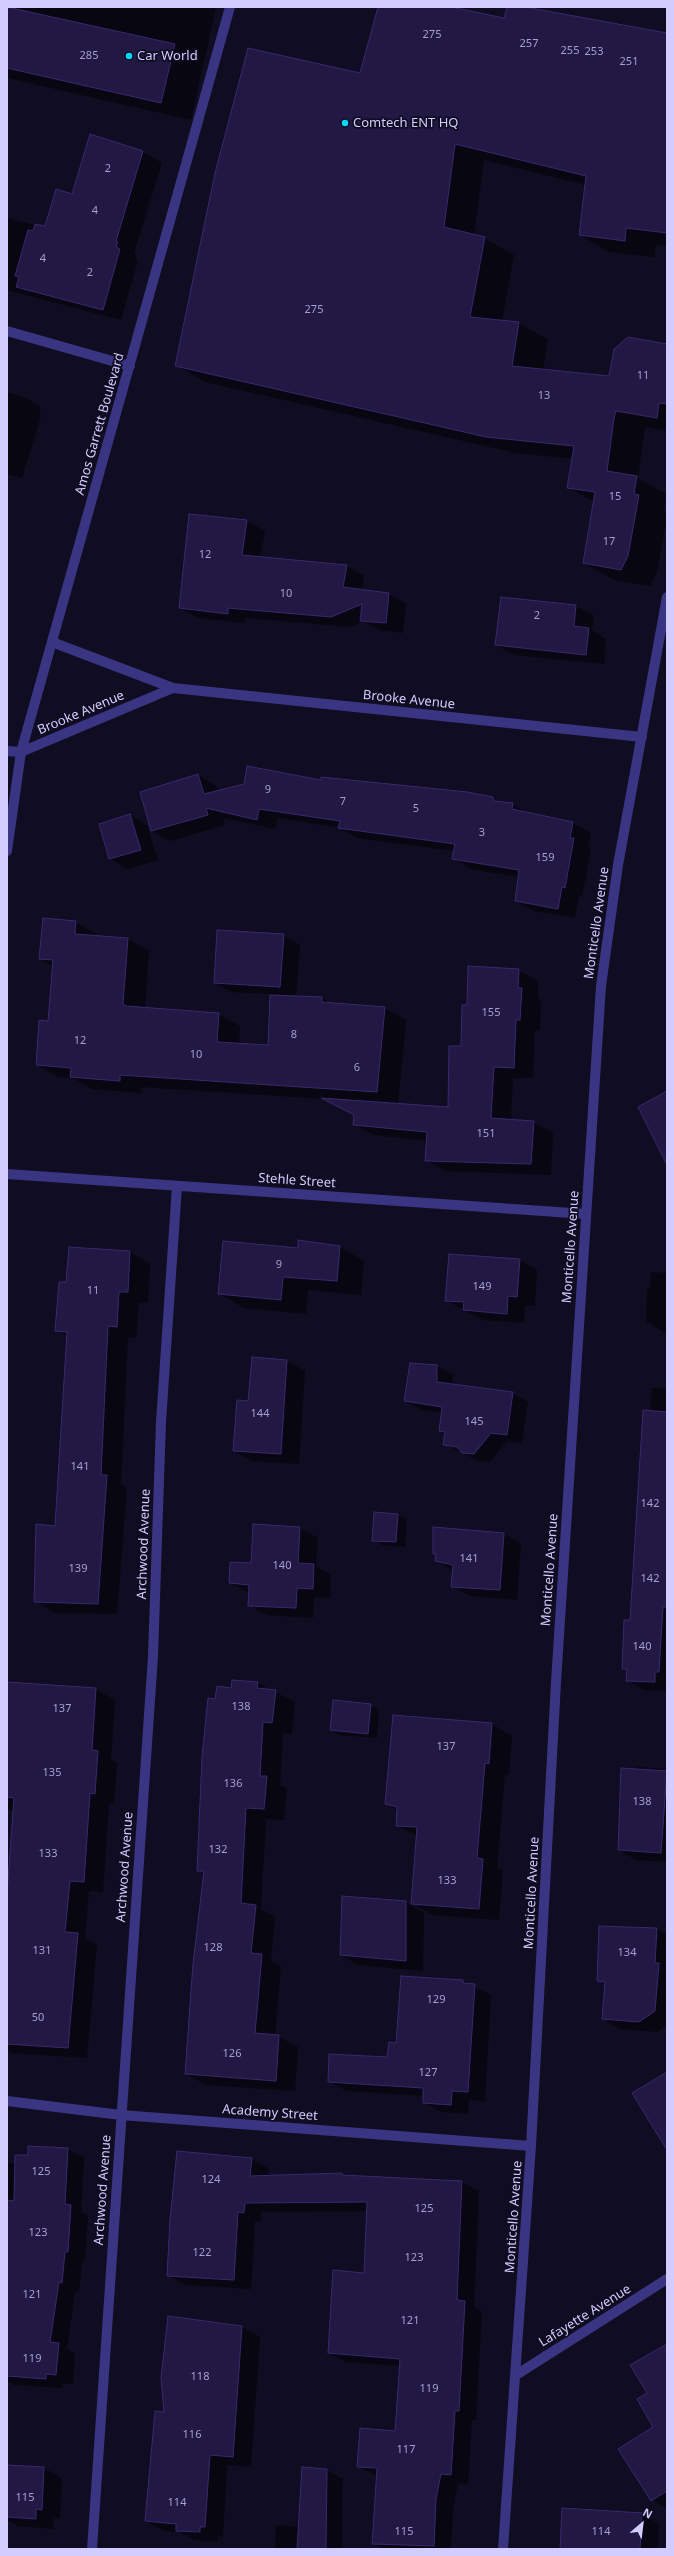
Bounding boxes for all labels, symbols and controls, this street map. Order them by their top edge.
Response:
house number: 275 [423,28,441,42]
house number: 257 [520,37,538,51]
house number: 255 [561,44,579,58]
house number: 253 [585,45,603,59]
place label: Car World [137,48,198,64]
house number: 285 [80,49,98,63]
marker: Car World [124,51,134,61]
house number: 251 [620,55,638,69]
place label: Comtech ENT HQ [353,115,458,131]
marker: Comtech ENT HQ [340,118,350,128]
house number: 2 [105,162,111,176]
house number: 4 [92,204,98,218]
house number: 4 [40,252,46,266]
house number: 2 [87,266,93,280]
house number: 275 [305,303,323,317]
street label: Amos Garrett Boulevard [72,351,128,497]
house number: 11 [637,369,649,383]
house number: 13 [538,389,550,403]
house number: 15 [609,490,621,504]
house number: 17 [603,535,615,549]
house number: 12 [199,548,211,562]
house number: 10 [280,587,292,601]
house number: 2 [534,609,540,623]
street label: Brooke Avenue [362,687,456,713]
street label: Brooke Avenue [35,688,127,738]
house number: 9 [265,783,271,797]
house number: 7 [340,795,346,809]
house number: 5 [413,802,419,816]
house number: 3 [479,826,485,840]
house number: 159 [536,851,554,865]
street label: Monticello Avenue [581,866,613,980]
house number: 155 [482,1006,500,1020]
house number: 8 [291,1028,297,1042]
house number: 12 [74,1034,86,1048]
house number: 10 [190,1048,202,1062]
house number: 6 [354,1061,360,1075]
house number: 151 [477,1127,495,1141]
street label: Stehle Street [258,1171,336,1191]
street label: Monticello Avenue [559,1190,583,1304]
house number: 9 [276,1258,282,1272]
house number: 149 [473,1280,491,1294]
house number: 11 [87,1284,99,1298]
house number: 144 [251,1407,269,1421]
house number: 145 [465,1415,483,1429]
house number: 141 [71,1460,89,1474]
street label: Archwood Avenue [134,1488,154,1600]
house number: 142 [641,1497,659,1511]
street label: Monticello Avenue [538,1513,562,1627]
house number: 141 [460,1552,478,1566]
house number: 140 [273,1559,291,1573]
house number: 139 [69,1562,87,1576]
house number: 142 [641,1572,659,1586]
house number: 140 [633,1640,651,1654]
house number: 138 [232,1700,250,1714]
house number: 137 [53,1702,71,1716]
house number: 137 [437,1740,455,1754]
house number: 135 [43,1766,61,1780]
house number: 136 [224,1777,242,1791]
house number: 138 [633,1795,651,1809]
street label: Archwood Avenue [113,1811,137,1923]
street label: Monticello Avenue [521,1836,543,1950]
house number: 132 [209,1843,227,1857]
house number: 133 [39,1847,57,1861]
house number: 133 [438,1874,456,1888]
house number: 128 [204,1941,222,1955]
house number: 131 [33,1944,51,1958]
house number: 134 [618,1946,636,1960]
house number: 129 [427,1993,445,2007]
house number: 50 [32,2011,44,2025]
house number: 126 [223,2047,241,2061]
house number: 127 [419,2066,437,2080]
street label: Academy Street [222,2102,318,2124]
street label: Archwood Avenue [91,2134,115,2246]
street label: Monticello Avenue [502,2160,526,2274]
house number: 125 [32,2165,50,2179]
house number: 124 [202,2173,220,2187]
house number: 125 [415,2202,433,2216]
house number: 123 [29,2226,47,2240]
house number: 122 [193,2246,211,2260]
house number: 123 [405,2251,423,2265]
street label: Lafayette Avenue [536,2281,634,2351]
house number: 121 [23,2288,41,2302]
house number: 121 [401,2314,419,2328]
house number: 119 [23,2352,41,2366]
house number: 118 [191,2370,209,2384]
house number: 119 [420,2382,438,2396]
house number: 116 [183,2428,201,2442]
house number: 117 [397,2443,415,2457]
house number: 115 [16,2491,34,2505]
house number: 114 [168,2496,186,2510]
north arrow [622,2504,662,2544]
text: N [640,2504,655,2522]
house number: 115 [395,2525,413,2539]
house number: 114 [592,2525,610,2539]

